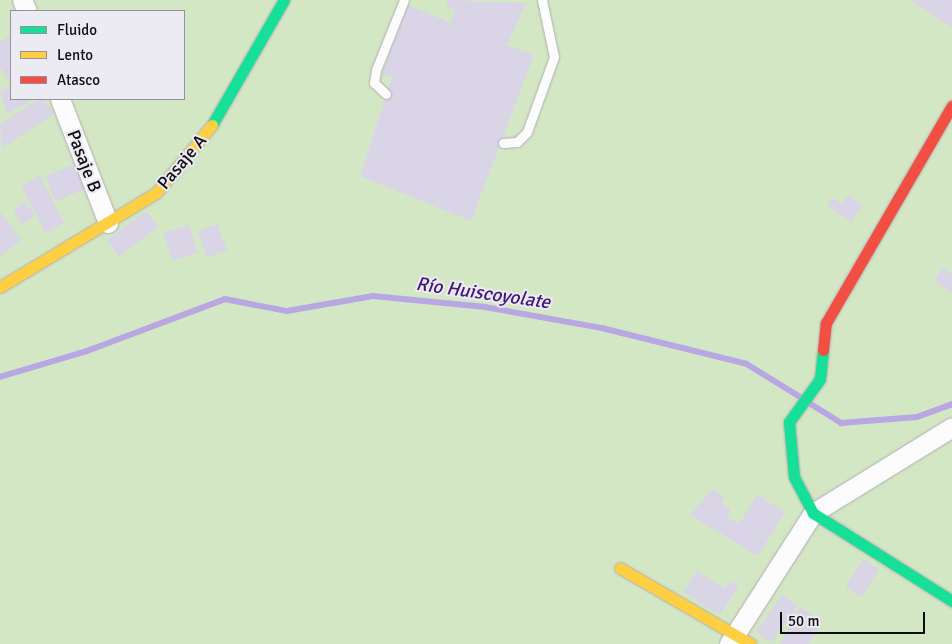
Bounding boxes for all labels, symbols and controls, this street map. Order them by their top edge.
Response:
legend [10,10,185,100]
text: Fluido [57,21,97,39]
text: Lento [57,46,93,64]
text: Atasco [57,71,100,89]
street label: Pasaje B [62,127,106,195]
street label: Pasaje A [153,130,211,194]
water label: Río Huiscoyolate [414,273,552,315]
scale bar [782,602,927,634]
text: 50 m [788,612,819,630]

